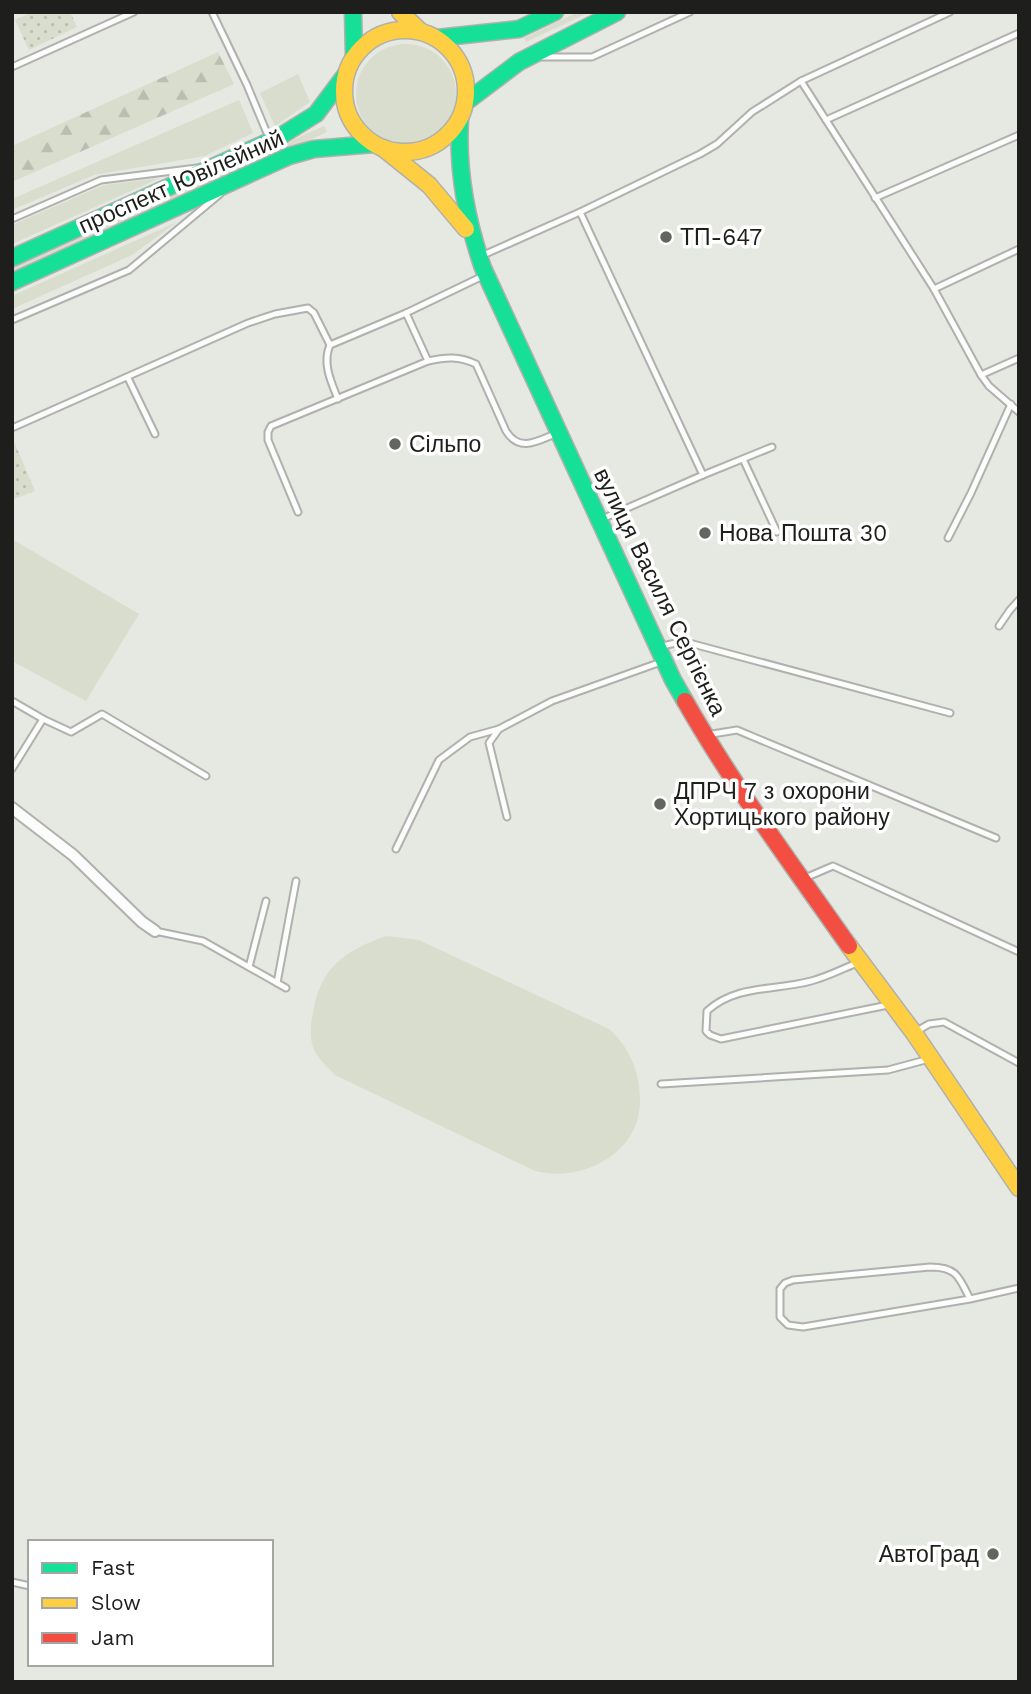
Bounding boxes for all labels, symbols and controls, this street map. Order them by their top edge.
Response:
street label: проспект Ювілейний [74,125,288,239]
place label: ТП-647 [680,224,762,251]
marker: ТП-647 [658,229,674,245]
place label: Сільпо [409,431,481,458]
marker: Сільпо [387,436,403,452]
street label: вулиця Василя Сергієнка [588,464,732,720]
place label: Нова Пошта 30 [719,520,887,547]
marker: Нова Пошта 30 [697,525,713,541]
place label: ДПРЧ 7 з охорони Хортицького району [674,778,890,831]
marker: ДПРЧ 7 з охорони Хортицького району [652,796,668,812]
legend [28,1540,273,1666]
place label: АвтоГрад [879,1541,980,1568]
marker: АвтоГрад [985,1546,1001,1562]
text: Fast [91,1555,135,1580]
text: Slow [91,1590,141,1615]
text: Jam [91,1625,134,1650]

